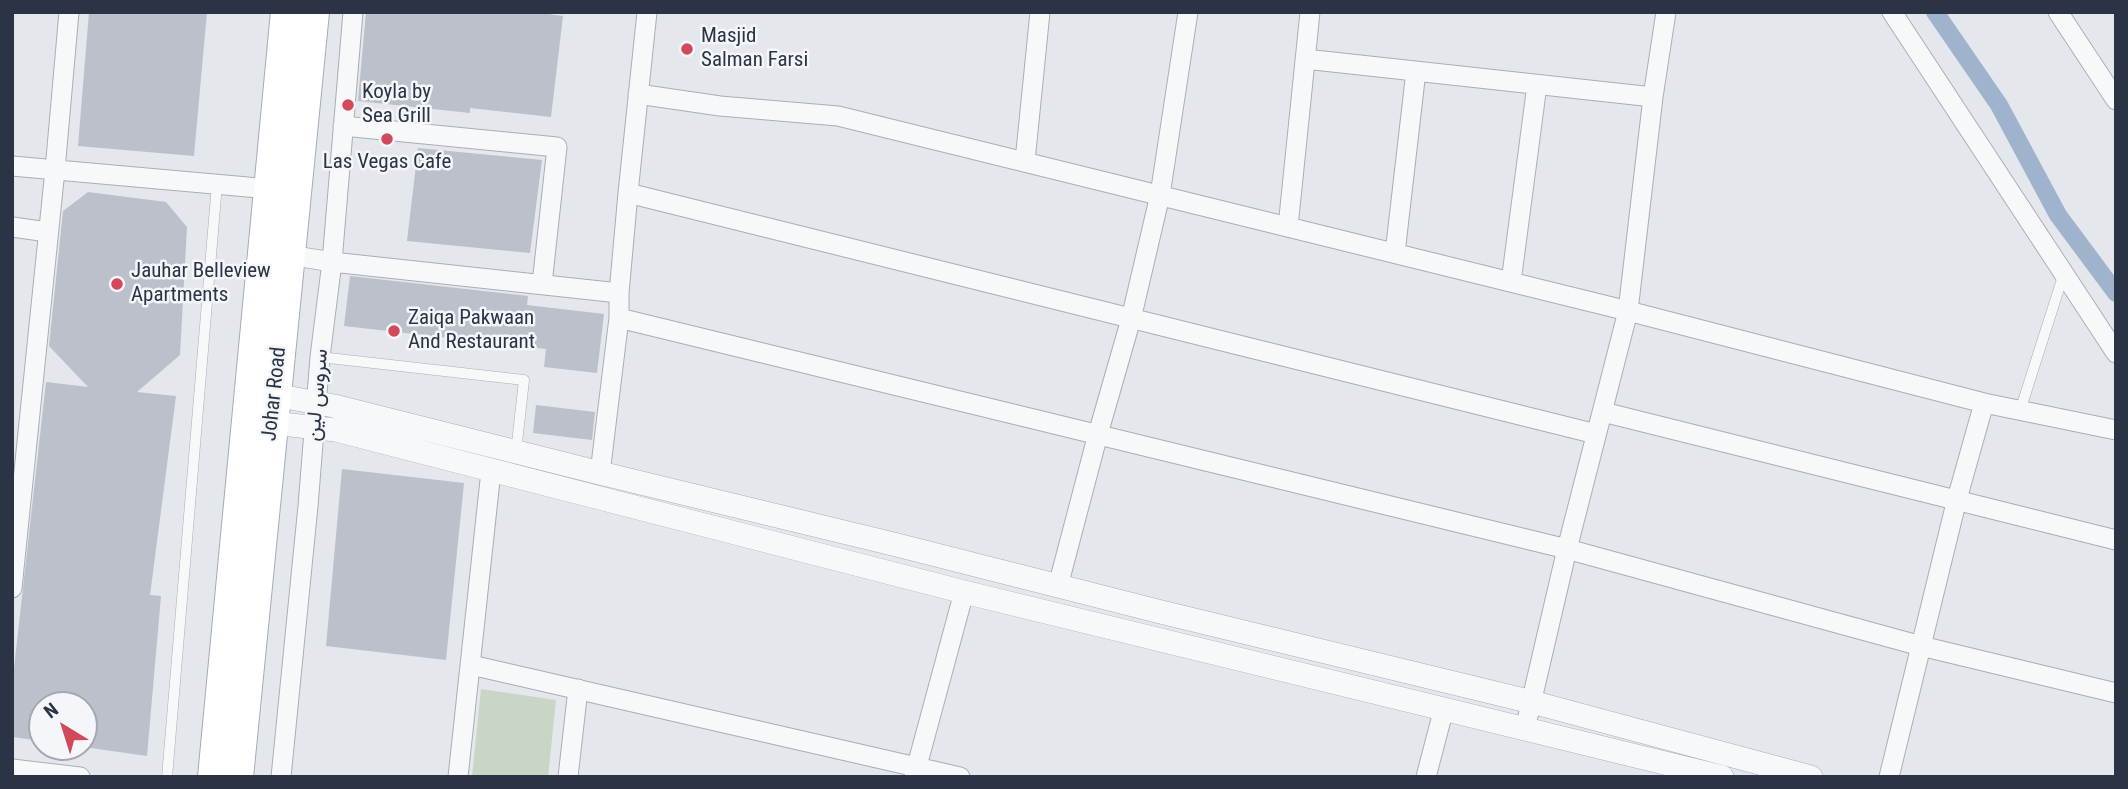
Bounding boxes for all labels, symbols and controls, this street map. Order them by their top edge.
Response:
place label: Masjid Salman Farsi [701,24,808,74]
marker: Masjid Salman Farsi [679,41,695,57]
place label: Koyla by Sea Grill [362,80,431,130]
marker: Koyla by Sea Grill [340,97,356,113]
marker: Las Vegas Cafe [379,131,395,147]
place label: Las Vegas Cafe [323,150,451,176]
place label: Jauhar Belleview Apartments [131,259,271,309]
marker: Jauhar Belleview Apartments [109,276,125,292]
place label: Zaiqa Pakwaan And Restaurant [408,306,535,356]
marker: Zaiqa Pakwaan And Restaurant [386,323,402,339]
street label: Johar Road [258,346,292,442]
street label: سروس لین [301,348,335,442]
north arrow [28,691,98,761]
text: N [39,698,63,723]

